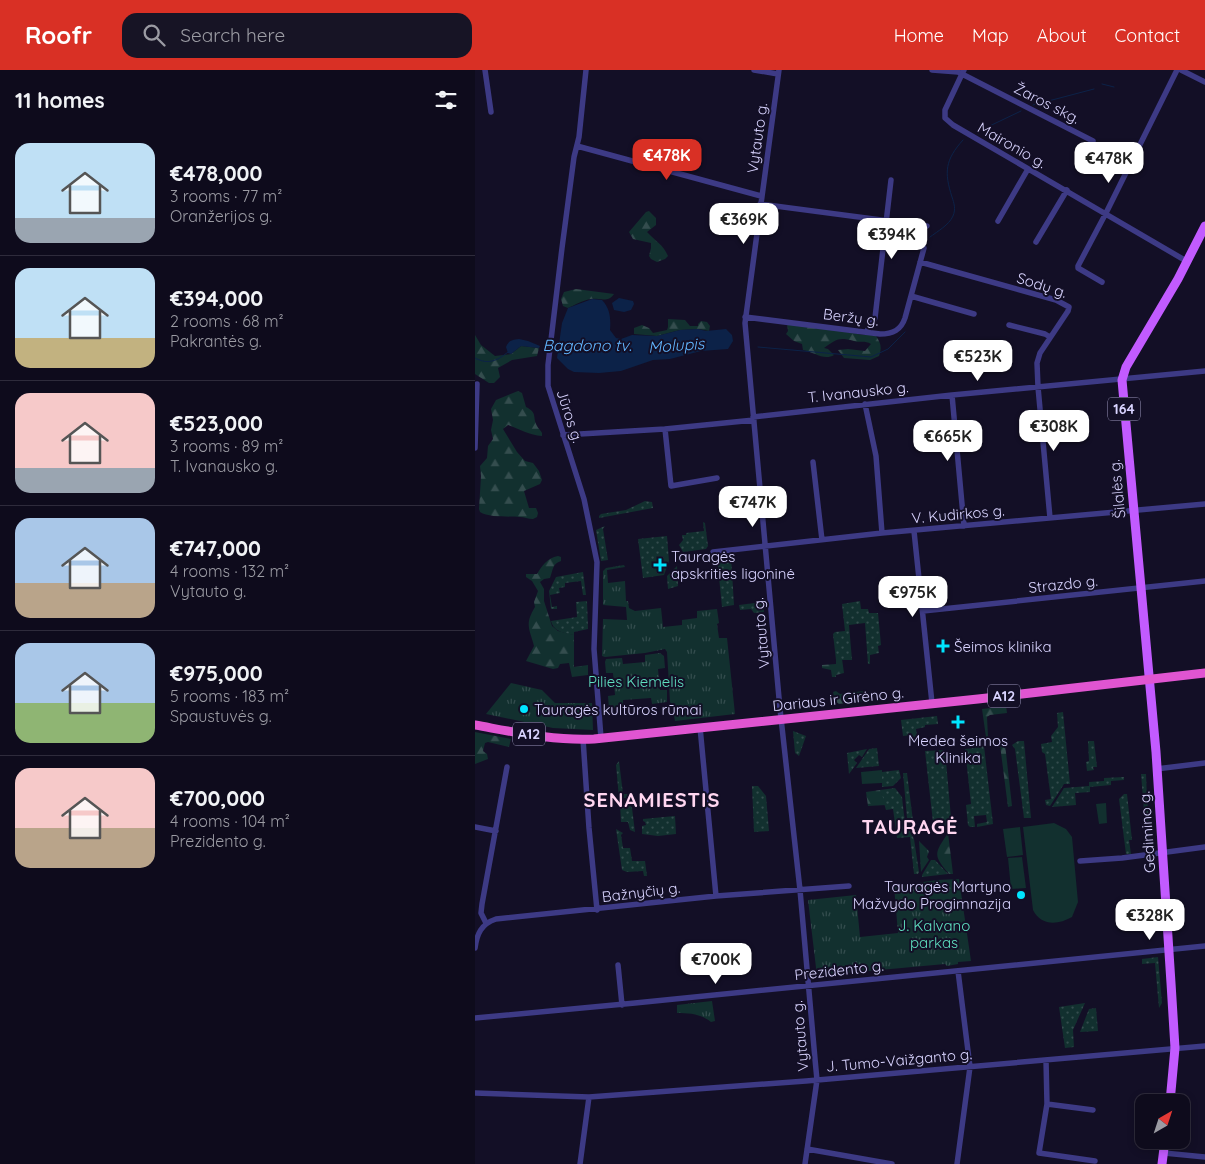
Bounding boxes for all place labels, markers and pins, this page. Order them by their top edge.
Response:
pin: €478K [632,138,702,181]
pin: €478K [1074,142,1144,184]
pin: €369K [709,202,779,245]
pin: €394K [857,218,927,260]
pin: €523K [943,340,1013,382]
pin: €308K [1019,410,1089,452]
pin: €665K [913,420,983,462]
pin: €747K [718,486,788,528]
place label: Tauragės apskrities ligoninė [671,547,795,583]
marker: Tauragės apskrities ligoninė [653,558,667,572]
pin: €975K [878,576,948,618]
place label: Šeimos klinika [954,637,1052,656]
marker: Šeimos klinika [936,639,950,653]
place label: Tauragės kultūros rūmai [534,700,702,719]
marker: Tauragės kultūros rūmai [518,703,530,715]
marker: Medea šeimos Klinika [951,715,965,729]
place label: Medea šeimos Klinika [908,731,1008,767]
place label: Tauragės Martyno Mažvydo Progimnazija [853,877,1011,913]
marker: Tauragės Martyno Mažvydo Progimnazija [1015,889,1027,901]
pin: €328K [1115,898,1185,941]
pin: €700K [681,942,751,985]

